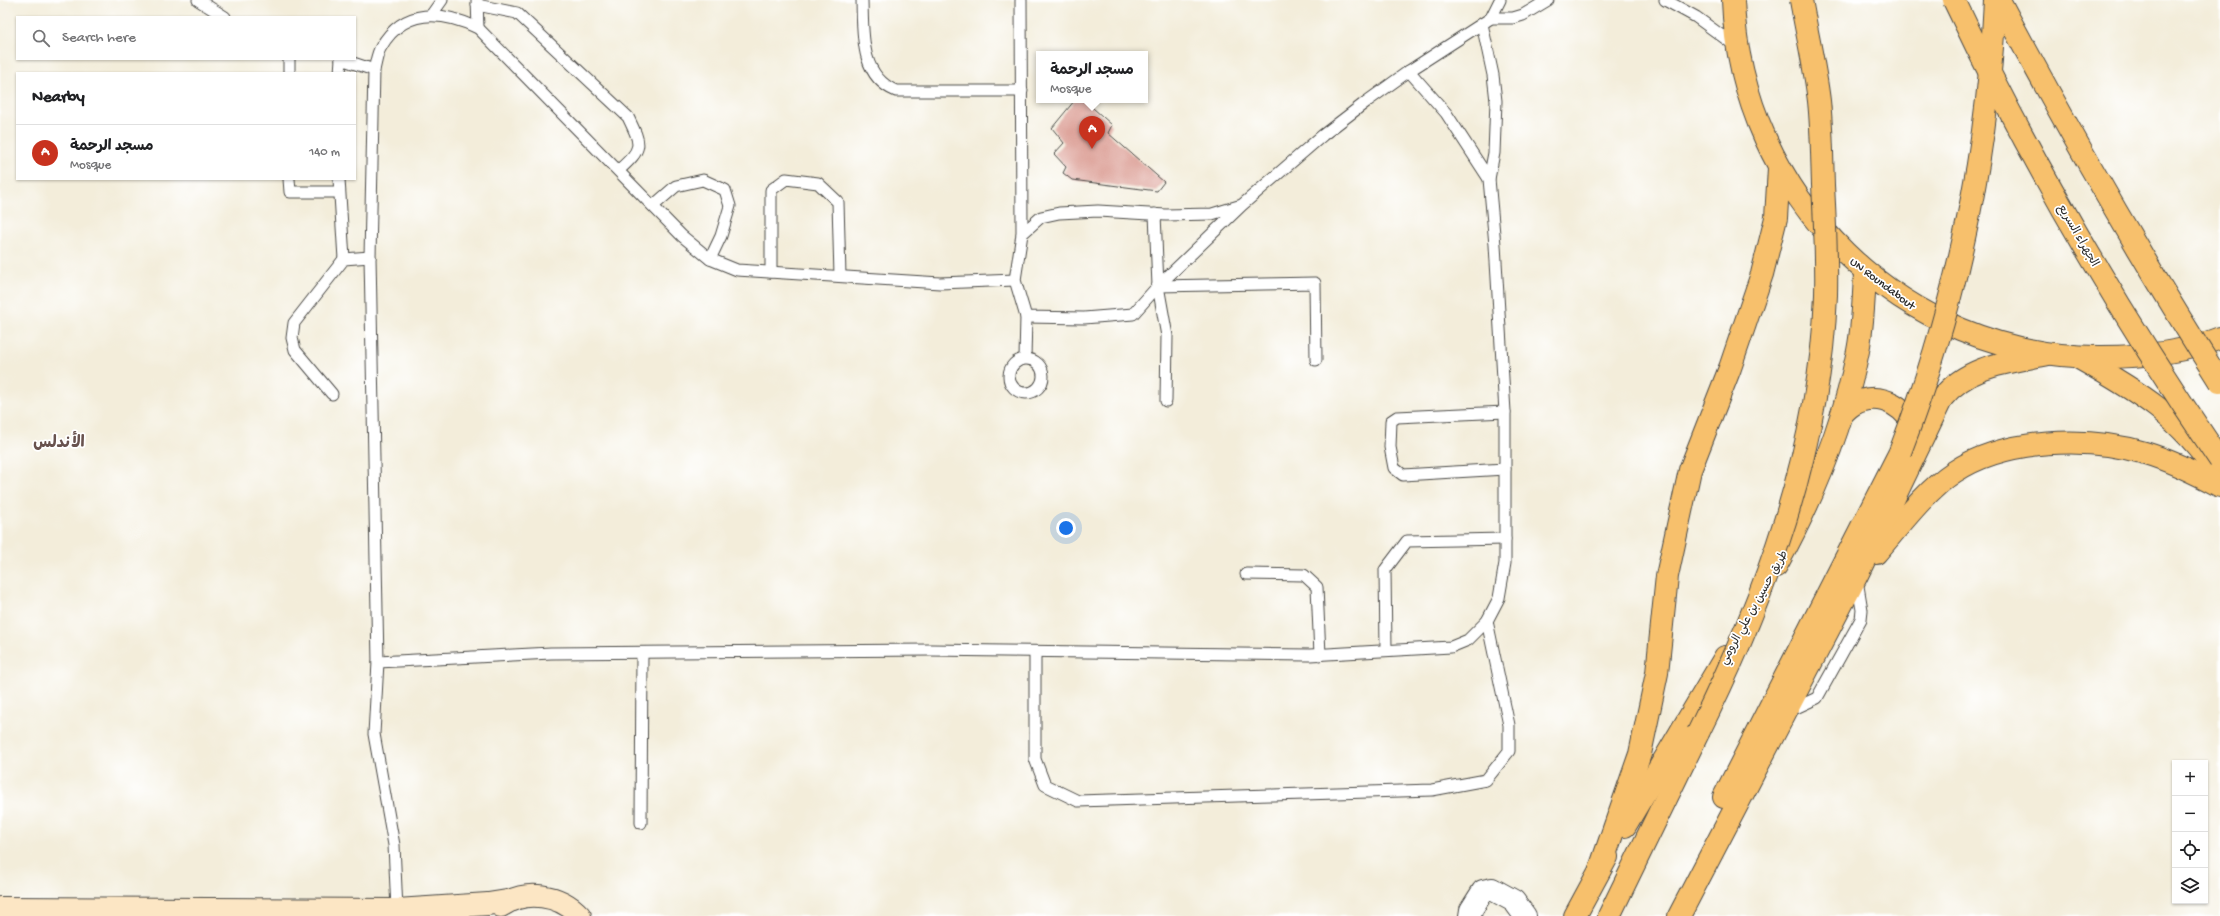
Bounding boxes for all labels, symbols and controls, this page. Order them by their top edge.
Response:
search box [16,16,356,60]
icon: search [30,27,52,49]
text: Search here [62,29,136,47]
popup [1036,51,1148,103]
text: مسجد الرحمة [1050,62,1134,80]
text: Mosque [1050,82,1091,97]
text: Nearby [32,88,85,108]
pin: A [1079,116,1105,149]
text: مسجد الرحمة [70,138,154,156]
text: A [41,145,49,160]
text: 140 m [309,145,340,160]
text: Mosque [70,158,111,173]
street label: الجهراء السريع [2054,202,2101,270]
street label: UN Roundabout [1846,255,1918,314]
district label: الأندلس [33,430,85,454]
your location [1056,518,1076,538]
street label: طريق حسين بن علي الرومي [1717,548,1794,669]
map controls [2172,760,2208,904]
button: + [2172,760,2208,796]
button: − [2172,796,2208,832]
button: locate [2172,832,2208,868]
button: layers [2172,868,2208,904]

